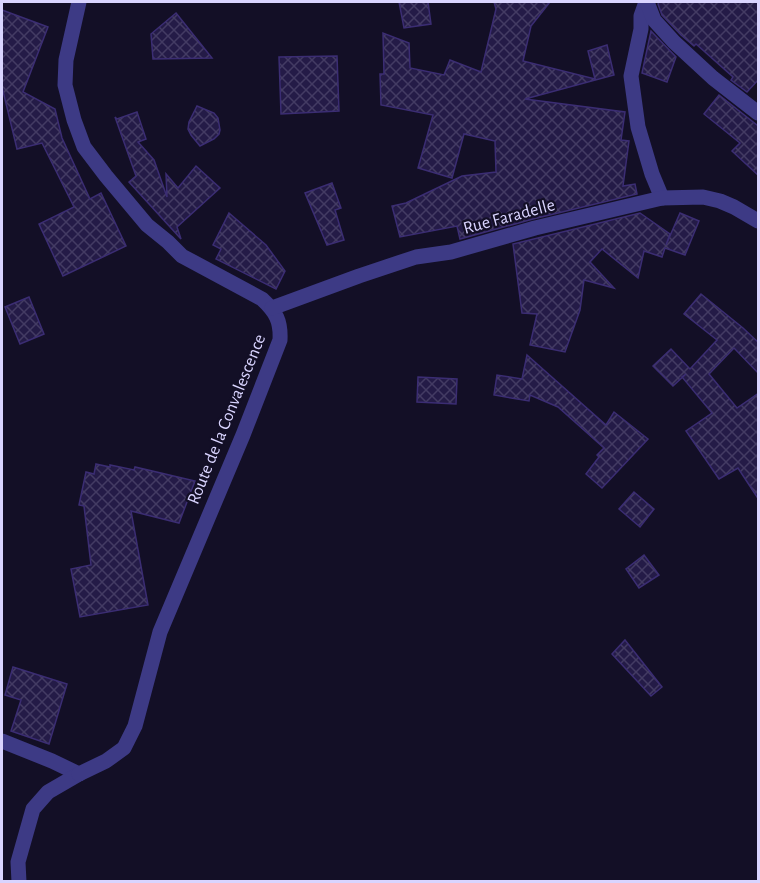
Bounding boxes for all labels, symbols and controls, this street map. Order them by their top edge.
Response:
street label: Rue Faradelle [461,196,557,238]
street label: Route de la Convalescence [185,332,269,507]

